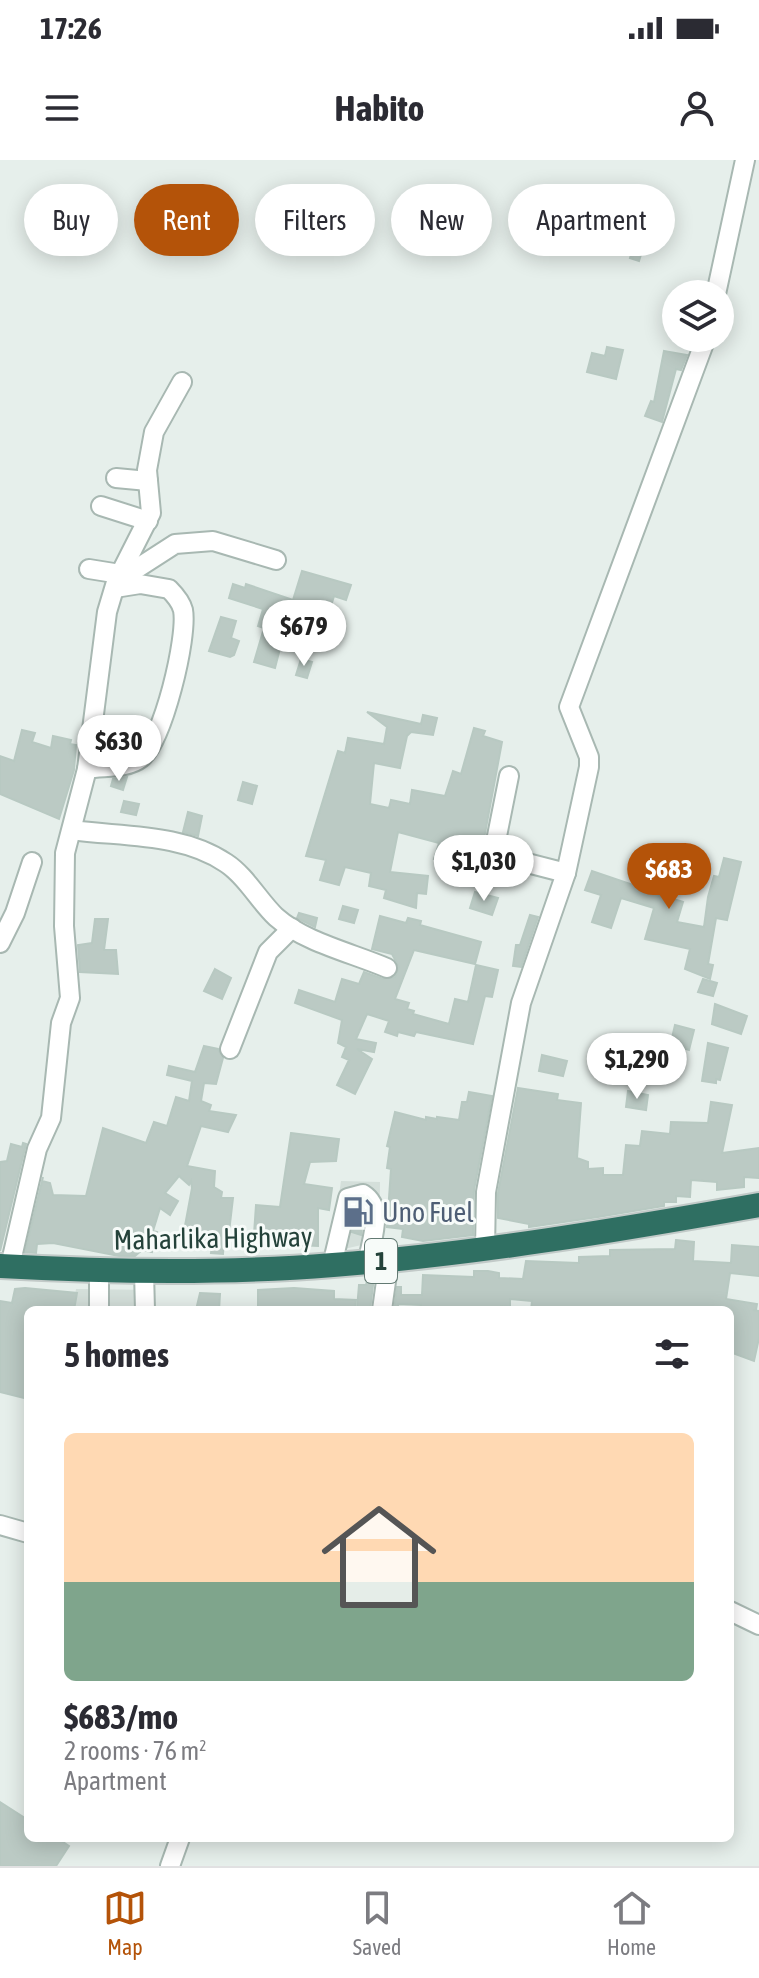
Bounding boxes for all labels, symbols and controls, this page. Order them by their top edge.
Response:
text: 17:26 [40,11,102,45]
icon: menu [40,86,84,130]
icon: person [675,86,719,130]
text: Habito [335,87,424,129]
chip: Buy [24,184,118,256]
chip: Rent [134,184,239,256]
chip: Filters [255,184,375,256]
chip: New [391,184,492,256]
chip: Apartment [508,184,675,256]
map controls [662,280,734,352]
button: layers [662,280,734,352]
pin: $679 [257,600,351,668]
text: $679 [280,611,328,641]
pin: $630 [72,715,166,783]
text: $630 [95,726,143,756]
pin: $1,030 [419,835,549,903]
pin: $683 [622,843,716,911]
text: $1,030 [452,846,516,876]
text: $683 [645,854,693,884]
pin: $1,290 [572,1033,702,1101]
text: $1,290 [605,1044,669,1074]
fuel station icon: Uno Fuel [341,1195,375,1229]
place label: Uno Fuel [382,1196,474,1228]
street label: Maharlika Highway [113,1220,313,1256]
road number: 1 [365,1239,397,1283]
icon: filters [650,1332,694,1376]
text: 5 homes [64,1335,169,1374]
icon: home [307,1485,451,1629]
text: $683/mo [64,1697,178,1736]
text: 2 rooms · 76 m² [64,1736,206,1766]
text: Apartment [64,1766,167,1796]
tab: Map [103,1886,147,1960]
tab: Saved [353,1886,401,1960]
tab: Home [607,1886,656,1960]

